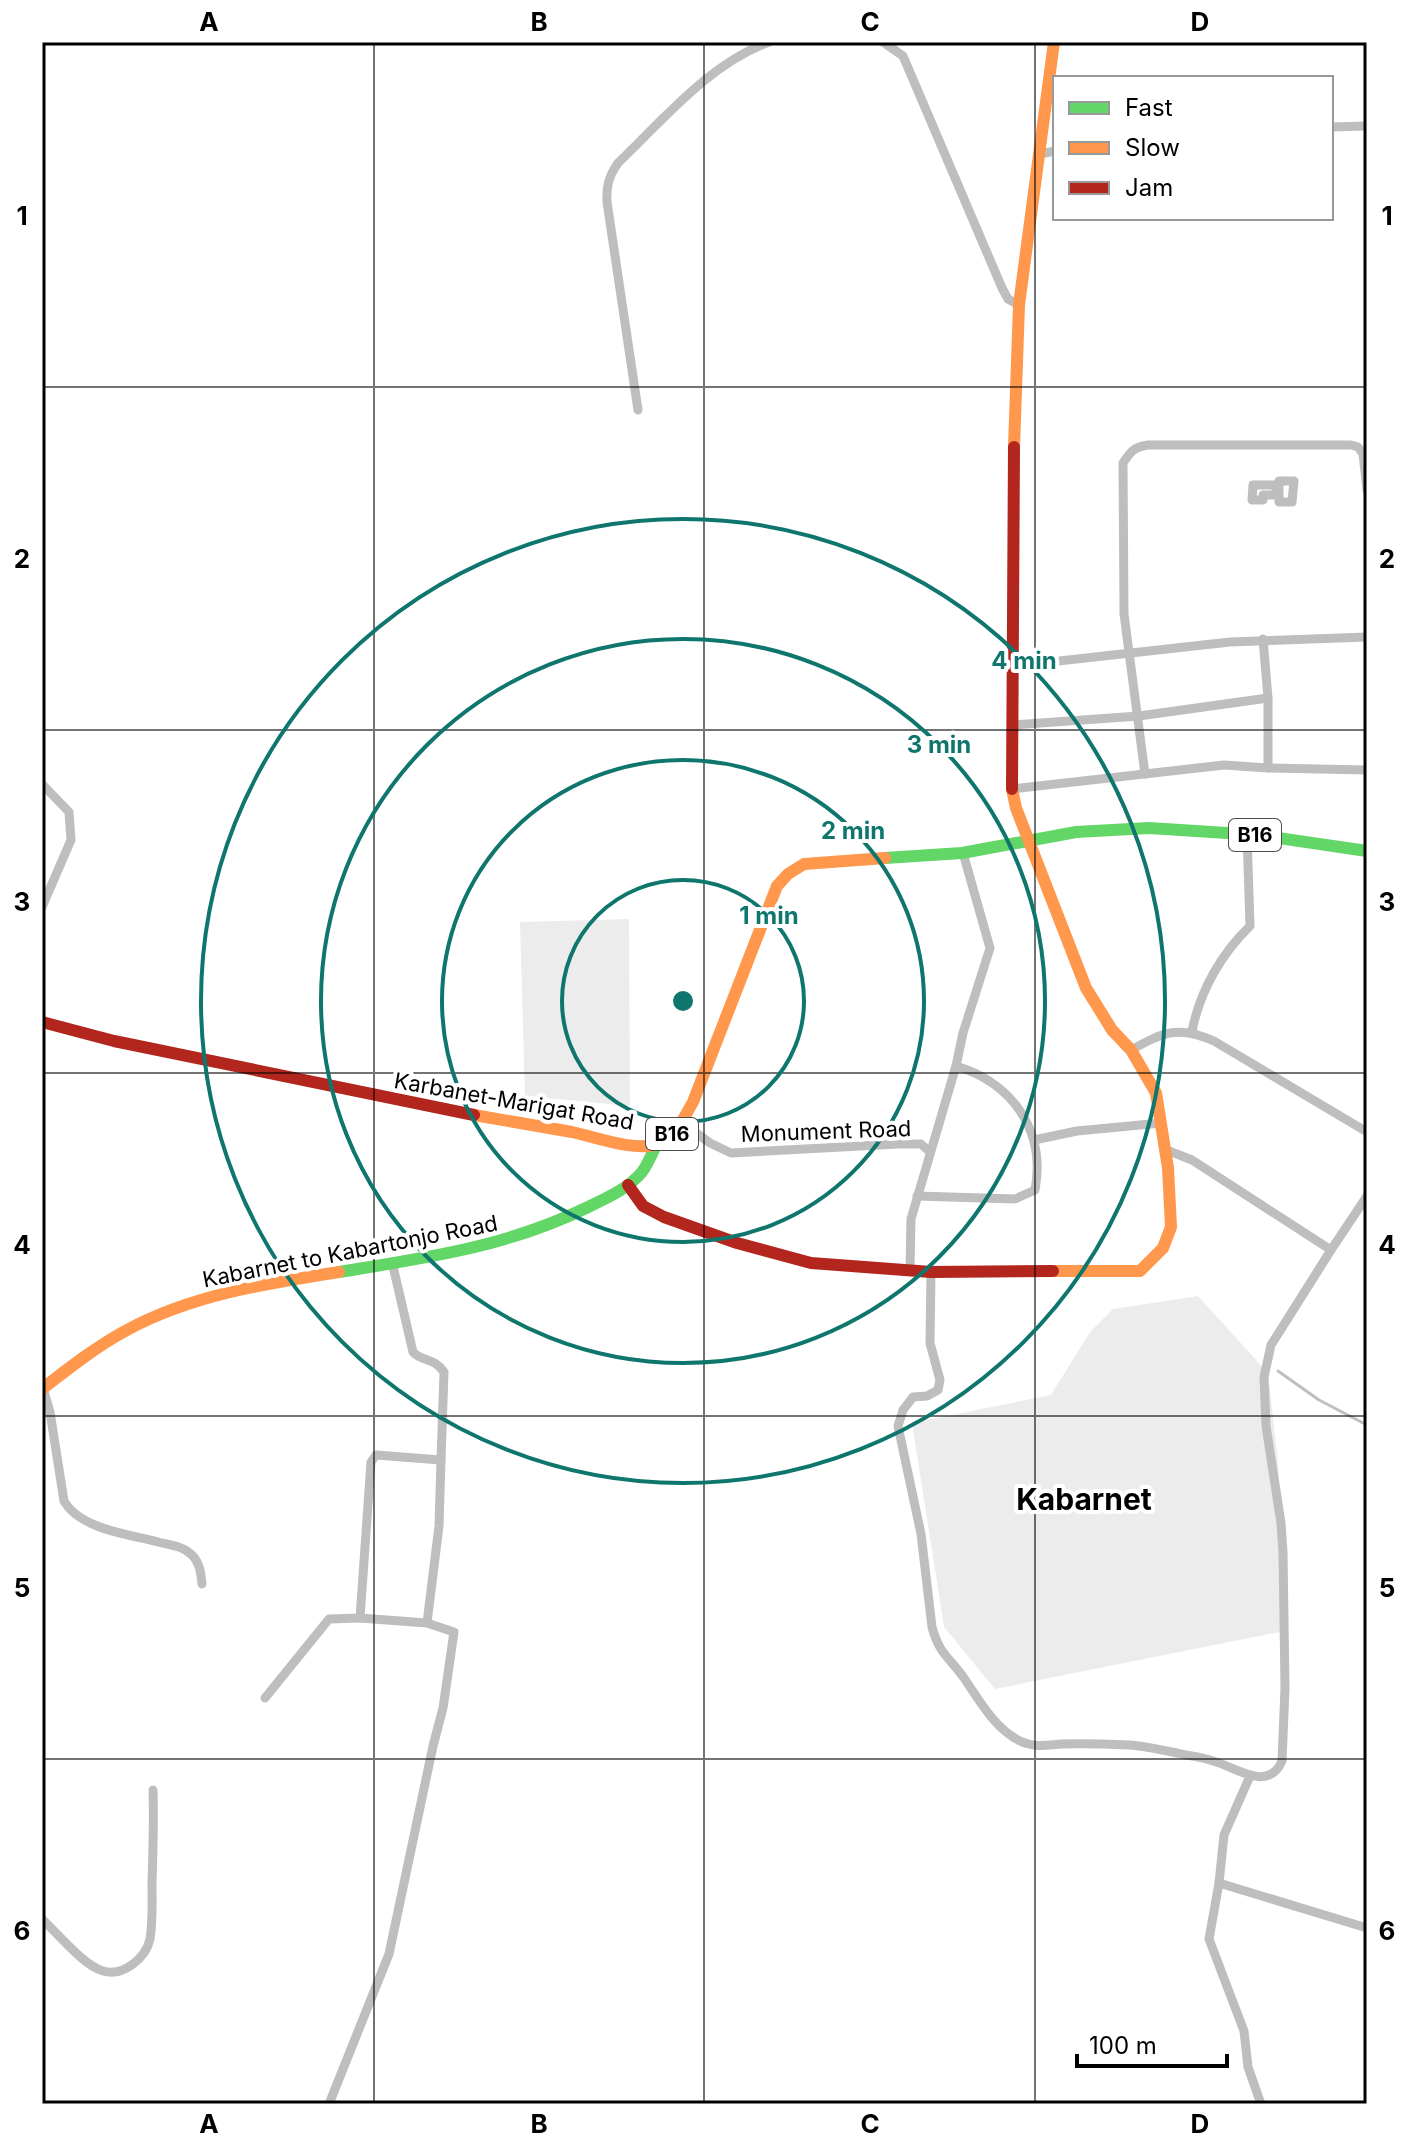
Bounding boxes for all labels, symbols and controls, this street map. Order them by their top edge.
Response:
text: A [199,6,219,37]
text: B [530,6,548,37]
text: C [860,6,880,37]
text: D [1191,6,1209,37]
legend [1053,76,1333,220]
text: Fast [1125,93,1173,122]
text: Slow [1125,133,1180,162]
text: Jam [1125,173,1173,202]
text: 1 [16,200,28,231]
text: 1 [1381,200,1393,231]
text: 2 [14,543,30,574]
text: 2 [1379,543,1395,574]
text: 4 min [991,646,1057,675]
text: 3 min [907,730,971,759]
text: 2 min [821,816,885,845]
road number: B16 [1229,819,1281,851]
text: 3 [14,886,30,917]
text: 3 [1379,886,1395,917]
text: 1 min [739,901,799,930]
centre of rings [669,987,697,1015]
street label: Karbanet-Marigat Road [392,1067,636,1135]
street label: Monument Road [740,1115,912,1147]
road number: B16 [646,1118,698,1150]
street label: Kabarnet to Kabartonjo Road [200,1210,500,1292]
text: 4 [13,1229,31,1260]
text: 4 [1378,1229,1396,1260]
district label: Kabarnet [1016,1481,1152,1517]
text: 5 [14,1572,30,1603]
text: 5 [1379,1572,1395,1603]
text: 6 [14,1915,30,1946]
text: 6 [1379,1915,1395,1946]
scale bar [1077,2018,1227,2068]
text: 100 m [1089,2031,1157,2060]
text: A [199,2108,219,2139]
text: B [530,2108,548,2139]
text: C [860,2108,880,2139]
text: D [1191,2108,1209,2139]

